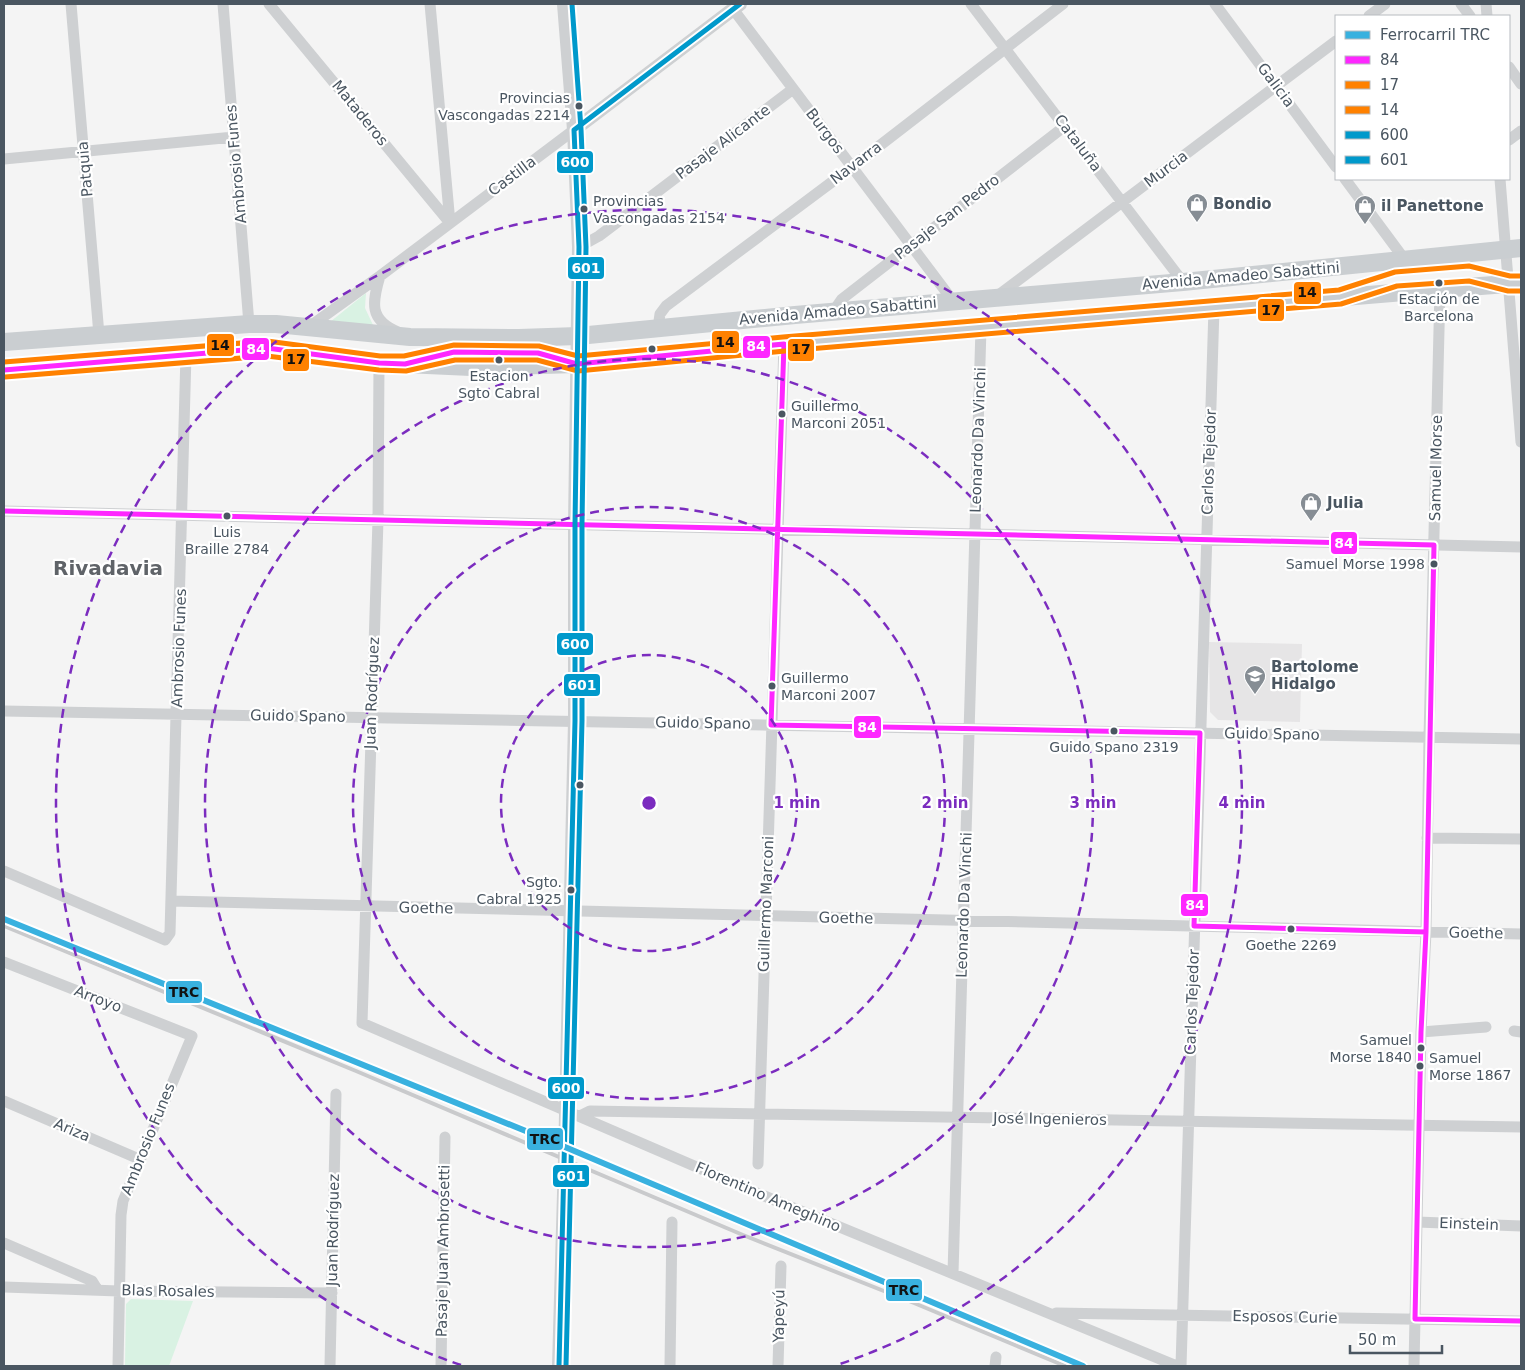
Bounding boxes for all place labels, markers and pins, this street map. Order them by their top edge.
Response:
place label: Provincias Vascongadas 2214 [438,90,570,123]
marker: Provincias Vascongadas 2214 [574,101,584,111]
shop icon: Bondio [1185,192,1209,223]
place label: Provincias Vascongadas 2154 [593,193,725,226]
shop icon: il Panettone [1353,194,1377,225]
place label: Bondio [1213,195,1272,213]
place label: il Panettone [1381,197,1484,215]
marker: Provincias Vascongadas 2154 [579,204,589,214]
marker: Estación de Barcelona [1434,278,1444,288]
place label: Estación de Barcelona [1398,291,1480,324]
unlabelled marker [647,344,657,354]
marker: Estacion Sgto Cabral [494,355,504,365]
place label: Estacion Sgto Cabral [458,368,540,401]
place label: Guillermo Marconi 2051 [791,398,886,431]
marker: Guillermo Marconi 2051 [777,409,787,419]
shop icon: Julia [1299,491,1323,522]
place label: Julia [1326,494,1364,512]
marker: Luis Braille 2784 [222,511,232,521]
place label: Luis Braille 2784 [185,524,269,557]
place label: Samuel Morse 1998 [1286,556,1425,572]
marker: Samuel Morse 1998 [1429,559,1439,569]
place label: Bartolome Hidalgo [1271,658,1359,693]
school or university icon: Bartolome Hidalgo [1243,664,1267,695]
place label: Guillermo Marconi 2007 [781,670,876,703]
marker: Guillermo Marconi 2007 [767,681,777,691]
marker: Guido Spano 2319 [1109,726,1119,736]
place label: Guido Spano 2319 [1049,739,1179,755]
unlabelled marker [575,780,585,790]
centre of rings [640,794,658,812]
place label: Sgto. Cabral 1925 [476,874,562,907]
marker: Sgto. Cabral 1925 [566,885,576,895]
marker: Goethe 2269 [1286,924,1296,934]
place label: Goethe 2269 [1245,937,1337,953]
place label: Samuel Morse 1840 [1330,1032,1412,1065]
marker: Samuel Morse 1840 [1416,1043,1426,1053]
place label: Samuel Morse 1867 [1429,1050,1511,1083]
marker: Samuel Morse 1867 [1415,1061,1425,1071]

